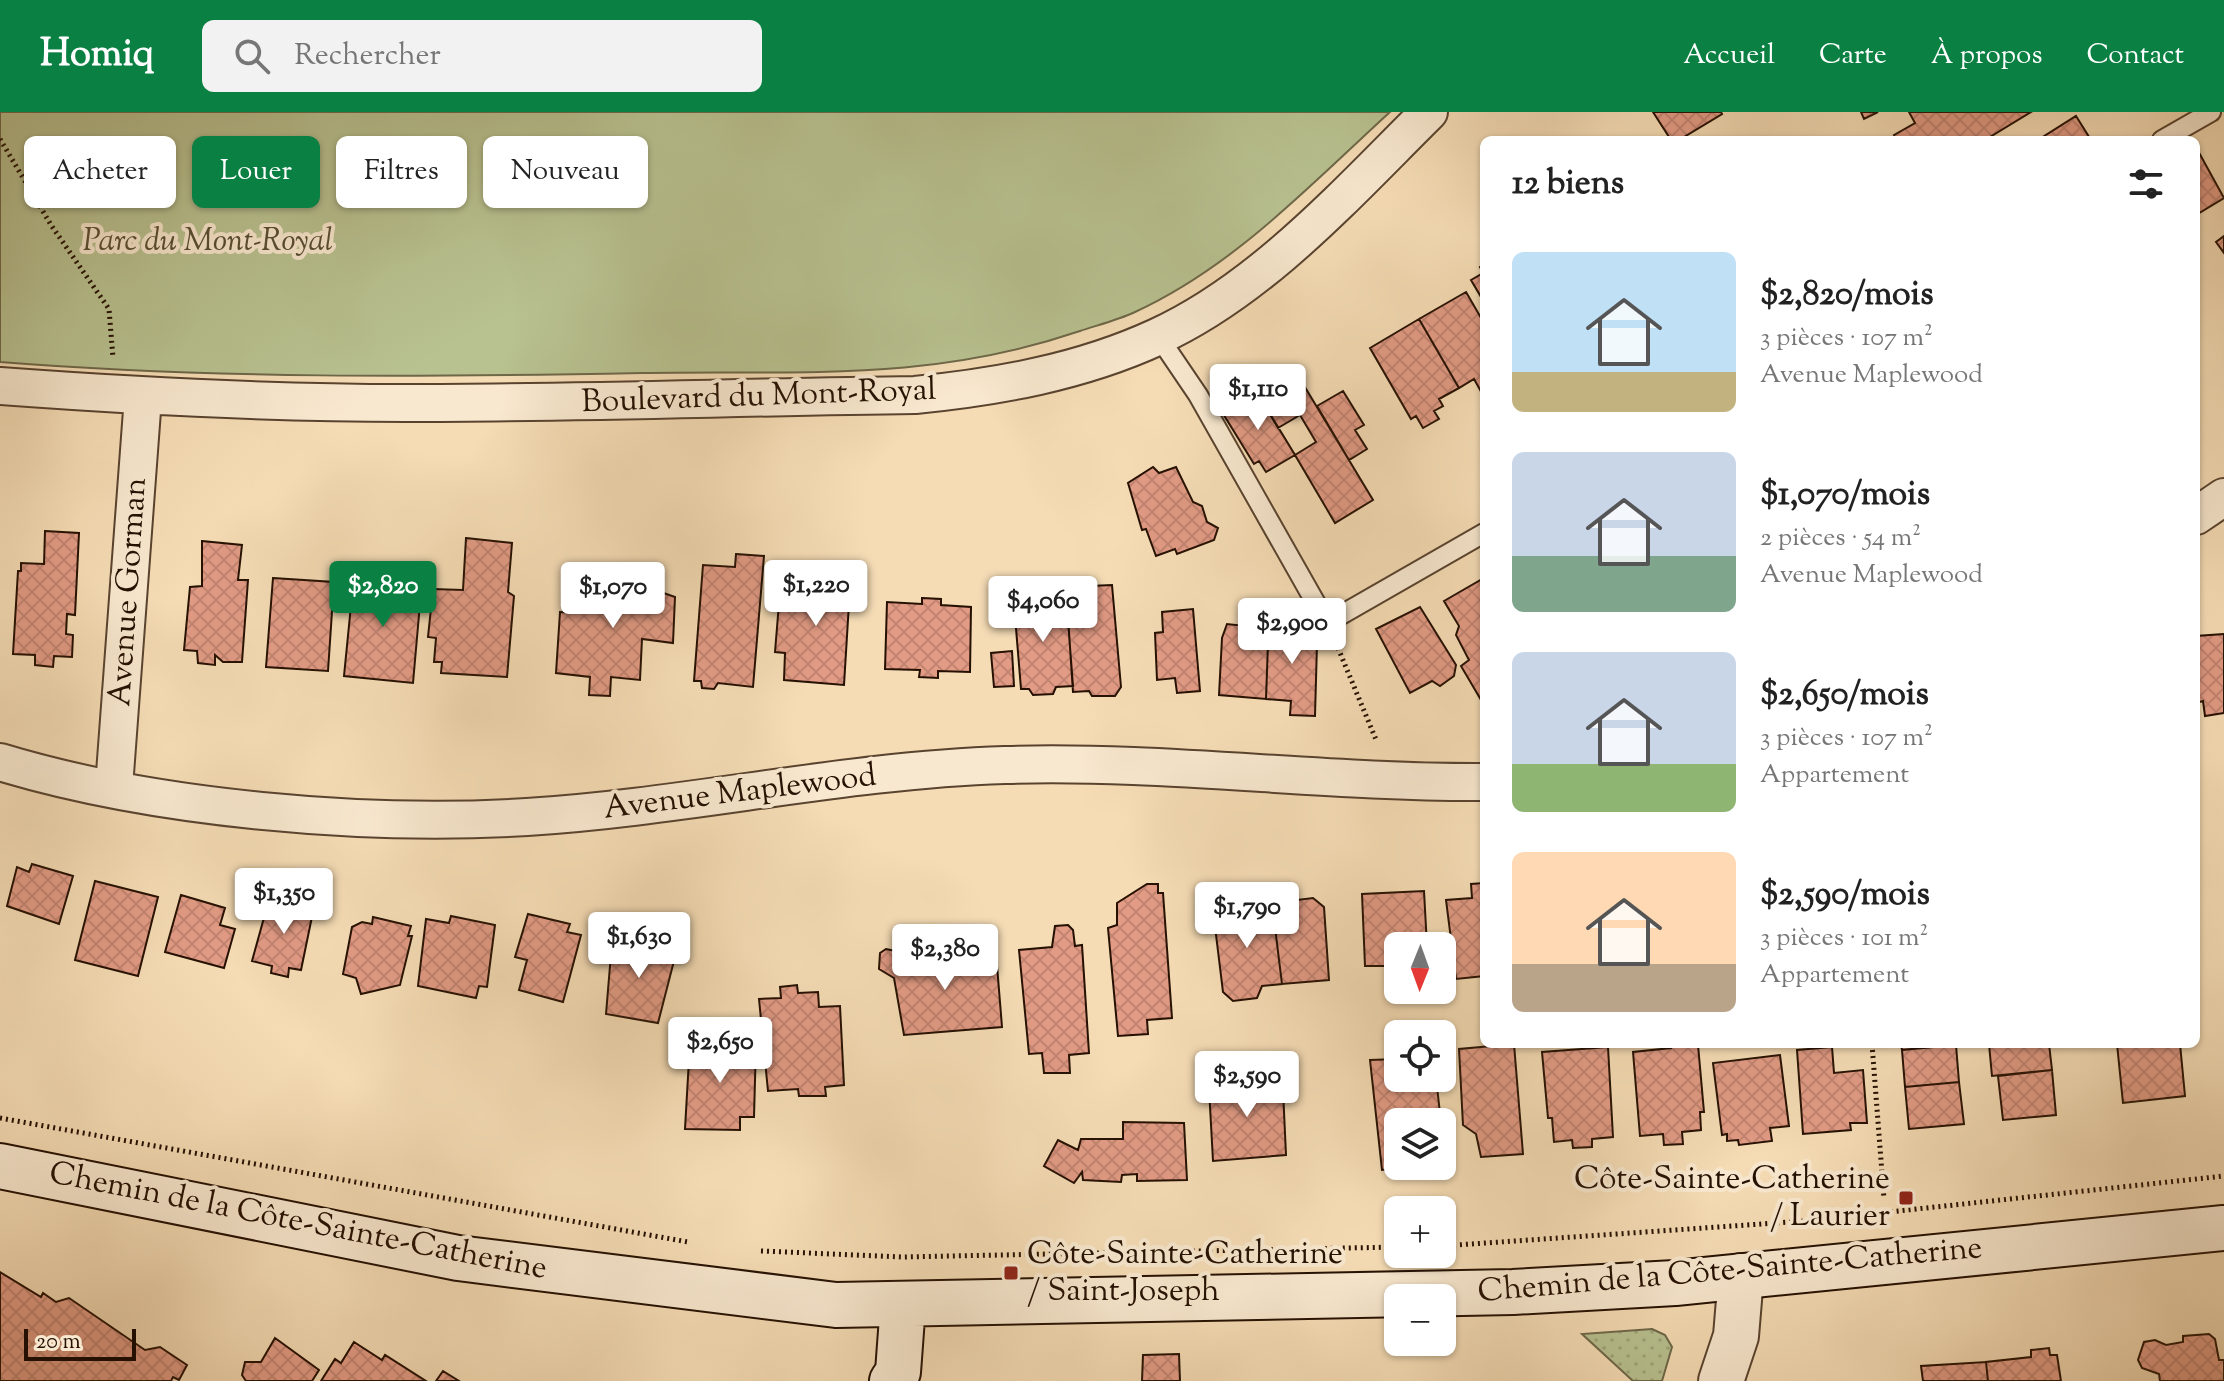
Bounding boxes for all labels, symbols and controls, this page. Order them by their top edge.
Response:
search box [202,20,762,92]
text: Homiq [40,29,154,83]
icon: search [230,34,274,78]
text: Rechercher [294,35,441,78]
text: Accueil [1683,36,1775,76]
text: Carte [1819,36,1887,76]
text: À propos [1931,36,2042,76]
text: Contact [2086,36,2184,76]
chip: Acheter [24,136,176,208]
chip: Louer [192,136,320,208]
chip: Filtres [336,136,467,208]
chip: Nouveau [483,136,648,208]
text: 12 biens [1512,160,1624,209]
icon: filters [2124,162,2168,206]
park label: Parc du Mont-Royal [83,219,333,265]
text: $2,820/mois [1760,271,1934,320]
icon: home [1576,284,1672,380]
text: 3 pièces · 107 m² [1760,320,1933,357]
text: Avenue Maplewood [1760,357,1983,394]
pin: $1,110 [1193,364,1323,432]
street label: Boulevard du Mont-Royal [581,368,937,426]
text: $1,110 [1228,371,1288,408]
text: $1,070/mois [1760,471,1930,520]
street label: Avenue Gorman [98,476,160,708]
icon: home [1576,484,1672,580]
text: 2 pièces · 54 m² [1760,520,1921,557]
text: Avenue Maplewood [1760,557,1983,594]
pin: $1,220 [751,560,881,628]
pin: $2,820 [318,561,448,629]
pin: $1,070 [548,562,678,630]
text: $1,220 [782,567,850,604]
text: $2,820 [347,568,419,605]
text: $1,070 [579,569,647,606]
pin: $4,060 [978,576,1108,644]
text: $4,060 [1006,583,1080,620]
pin: $2,900 [1227,598,1357,666]
text: $2,900 [1256,605,1328,642]
text: $2,650/mois [1760,671,1929,720]
icon: home [1576,684,1672,780]
text: 3 pièces · 107 m² [1760,720,1933,757]
street label: Avenue Maplewood [601,753,879,833]
text: Appartement [1760,757,1909,794]
pin: $1,350 [219,868,349,936]
text: $2,590/mois [1760,871,1930,920]
text: $1,350 [253,875,315,912]
pin: $1,790 [1182,882,1312,950]
icon: home [1576,884,1672,980]
text: $1,790 [1213,889,1281,926]
pin: $1,630 [574,912,704,980]
text: $1,630 [606,919,672,956]
text: 3 pièces · 101 m² [1760,920,1928,957]
pin: $2,380 [880,924,1010,992]
text: $2,380 [910,931,980,968]
north arrow [1384,932,1456,1004]
map controls [1384,932,1456,1356]
text: Appartement [1760,957,1909,994]
pin: $2,650 [655,1017,785,1085]
button: locate [1384,1020,1456,1092]
text: $2,650 [686,1024,754,1061]
pin: $2,590 [1182,1051,1312,1119]
text: $2,590 [1213,1058,1281,1095]
button: layers [1384,1108,1456,1180]
street label: Chemin de la Côte-Sainte-Catherine [45,1151,551,1293]
place label: Côte-Sainte-Catherine / Laurier [1574,1157,1890,1240]
marker: Côte-Sainte-Catherine / Laurier [1897,1189,1915,1207]
button: + [1384,1196,1456,1268]
street label: Chemin de la Côte-Sainte-Catherine [1476,1226,1984,1316]
place label: Côte-Sainte-Catherine / Saint-Joseph [1027,1232,1343,1315]
marker: Côte-Sainte-Catherine / Saint-Joseph [1002,1264,1020,1282]
button: − [1384,1284,1456,1356]
scale bar [24,1325,136,1361]
text: 20 m [36,1327,81,1359]

